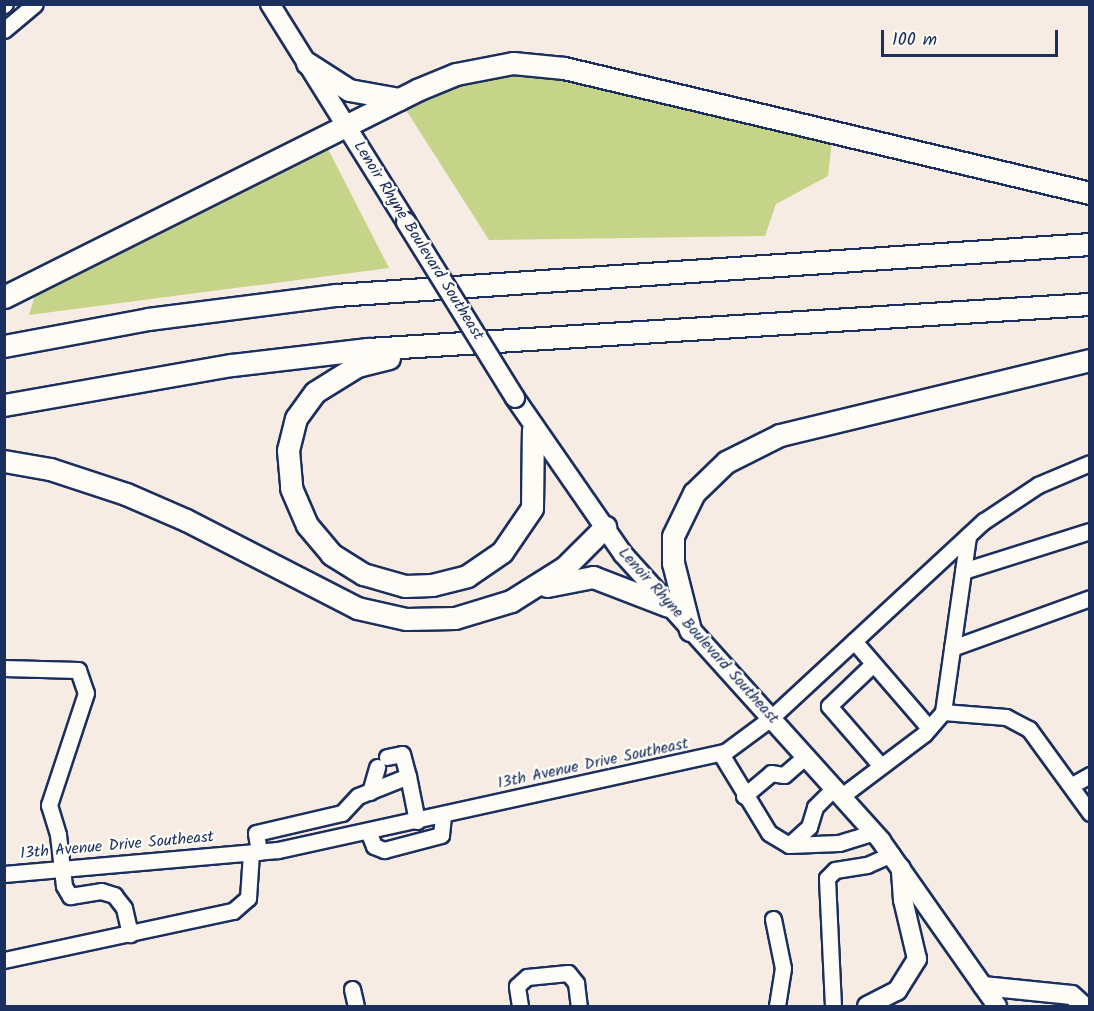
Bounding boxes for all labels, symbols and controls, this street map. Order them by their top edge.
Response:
scale bar [884,18,1061,56]
text: 100 m [892,26,937,55]
street label: Lenoir Rhyne Boulevard Southeast [349,138,487,344]
street label: Lenoir Rhyne Boulevard Southeast [614,544,782,728]
street label: 13th Avenue Drive Southeast [496,734,690,794]
street label: 13th Avenue Drive Southeast [19,828,215,864]

